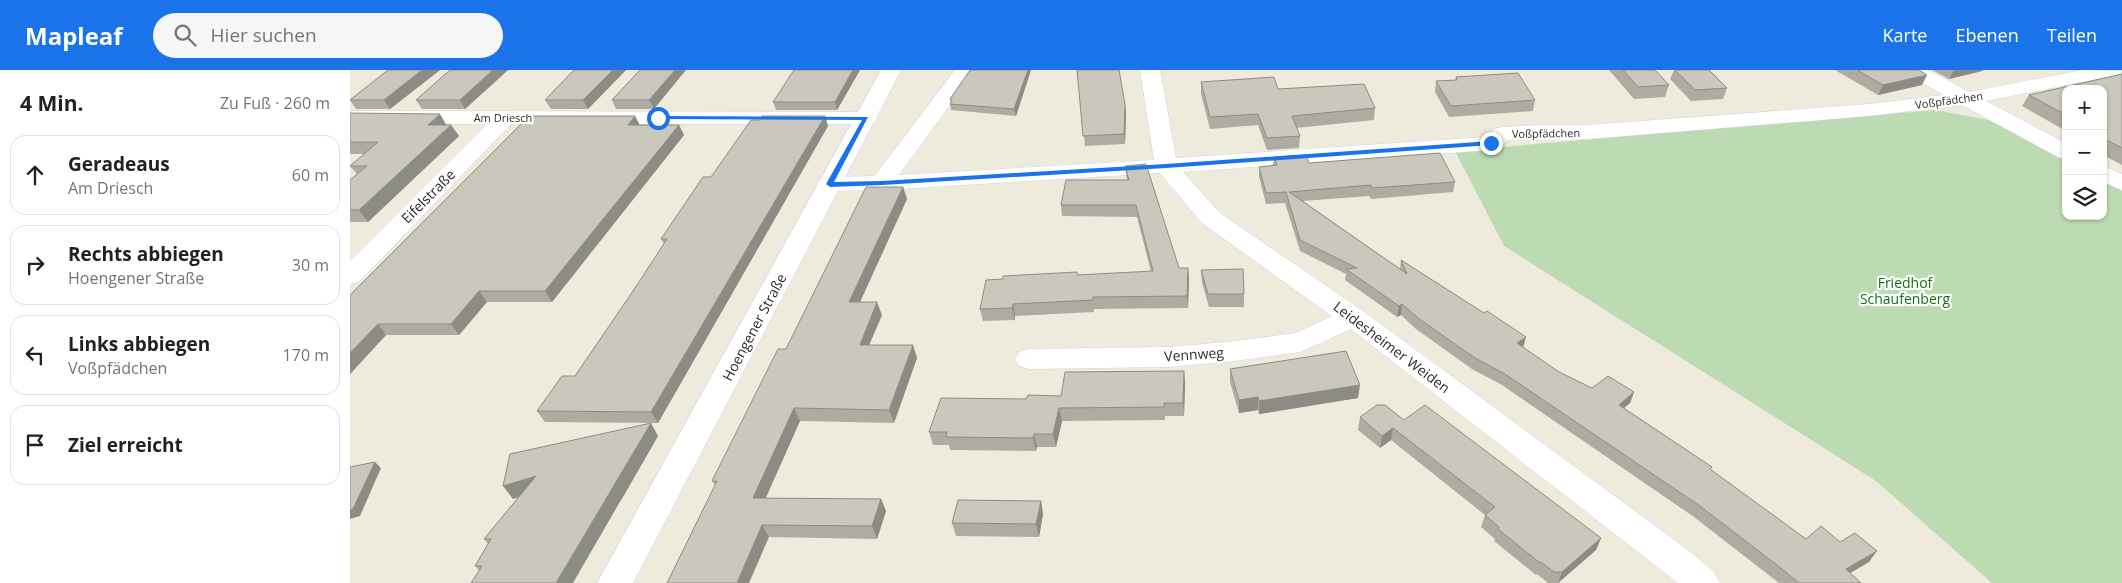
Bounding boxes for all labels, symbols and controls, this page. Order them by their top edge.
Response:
search box [153,13,503,58]
text: Mapleaf [25,19,123,52]
icon: search [171,21,199,49]
text: Hier suchen [211,22,317,48]
text: Karte [1883,23,1927,47]
text: Ebenen [1955,23,2019,47]
text: Teilen [2047,23,2097,47]
map controls [2062,85,2107,220]
button: + [2062,85,2107,130]
street label: Voßpfädchen [1914,88,1984,112]
text: 4 Min. [20,89,83,117]
text: Zu Fuß · 260 m [220,92,330,114]
route start [647,107,670,130]
street label: Am Driesch [474,110,532,125]
street label: Voßpfädchen [1512,125,1580,141]
button: − [2062,130,2107,175]
route end [1480,132,1503,155]
text: Geradeaus [68,151,170,177]
icon: ahead [21,161,49,189]
text: 60 m [292,164,329,186]
street label: Eifelstraße [397,165,459,227]
button: layers [2062,175,2107,220]
text: Am Driesch [68,177,153,199]
text: Rechts abbiegen [68,241,224,267]
icon: right [21,251,49,279]
text: 30 m [292,254,329,276]
text: Hoengener Straße [68,267,204,289]
street label: Hoengener Straße [718,270,790,384]
park label: Friedhof Schaufenberg [1860,273,1951,308]
street label: Leidesheimer Weiden [1330,297,1454,397]
text: Links abbiegen [68,331,210,357]
icon: left [21,341,49,369]
street label: Vennweg [1164,342,1225,366]
text: 170 m [283,344,329,366]
text: Voßpfädchen [68,357,167,379]
icon: arrive [21,431,49,459]
text: Ziel erreicht [68,432,183,458]

